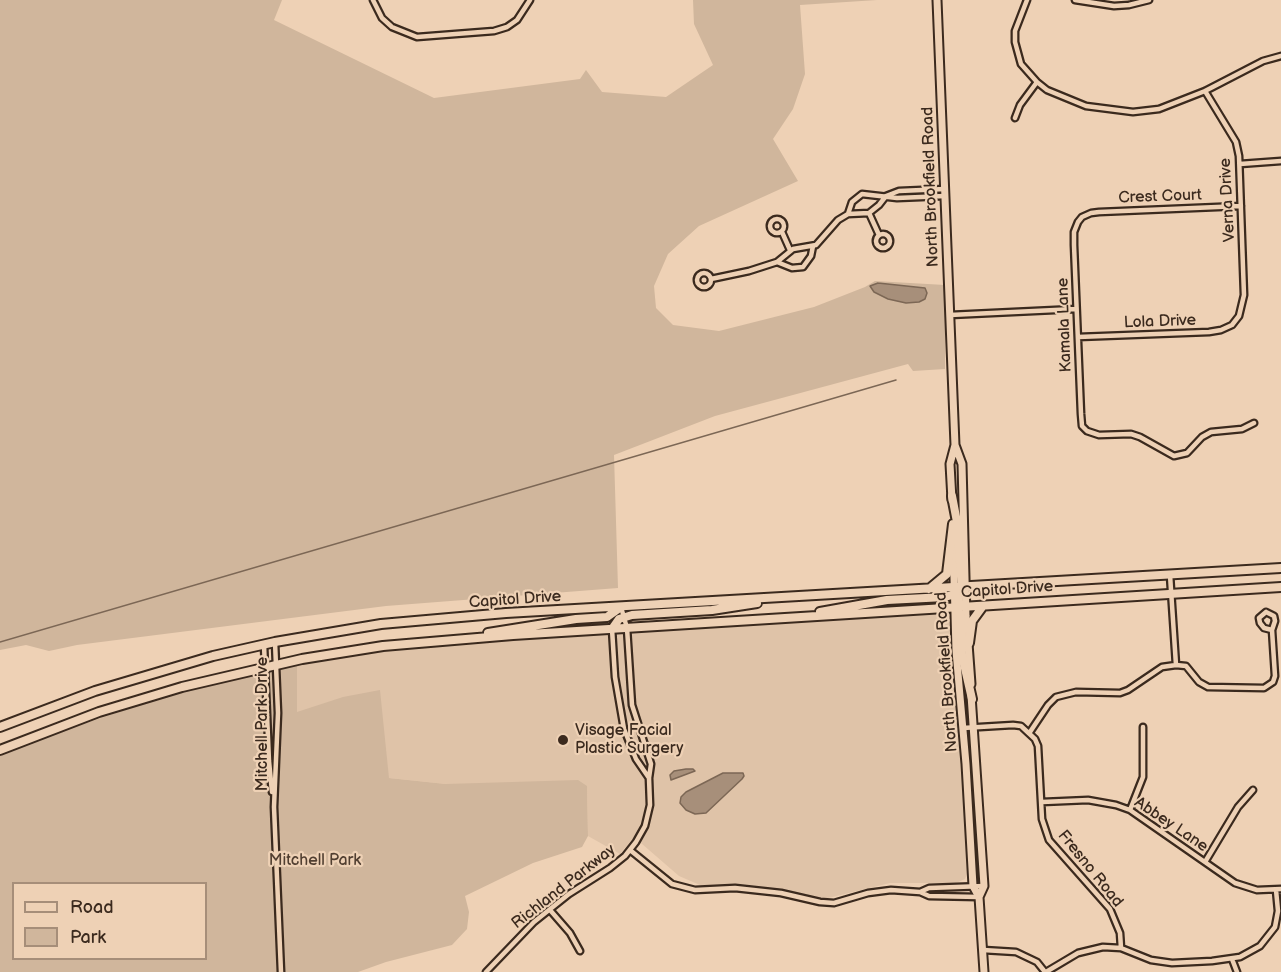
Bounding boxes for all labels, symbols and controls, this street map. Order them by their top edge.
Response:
street label: North Brookfield Road [919,106,943,268]
street label: Verna Drive [1216,158,1240,242]
street label: Crest Court [1118,186,1202,208]
street label: Kamala Lane [1054,277,1076,373]
street label: Lola Drive [1124,311,1196,333]
street label: Capitol Drive [960,577,1054,603]
street label: Capitol Drive [468,587,562,613]
street label: North Brookfield Road [932,591,962,753]
street label: Mitchell Park Drive [253,657,273,791]
place label: Visage Facial Plastic Surgery [575,721,684,759]
marker: Visage Facial Plastic Surgery [556,733,570,747]
street label: Abbey Lane [1130,793,1212,857]
street label: Fresno Road [1053,827,1127,911]
street label: Richland Parkway [508,840,620,934]
park label: Mitchell Park [269,851,361,871]
legend [12,882,207,960]
text: Road [70,897,114,918]
text: Park [70,927,106,948]

